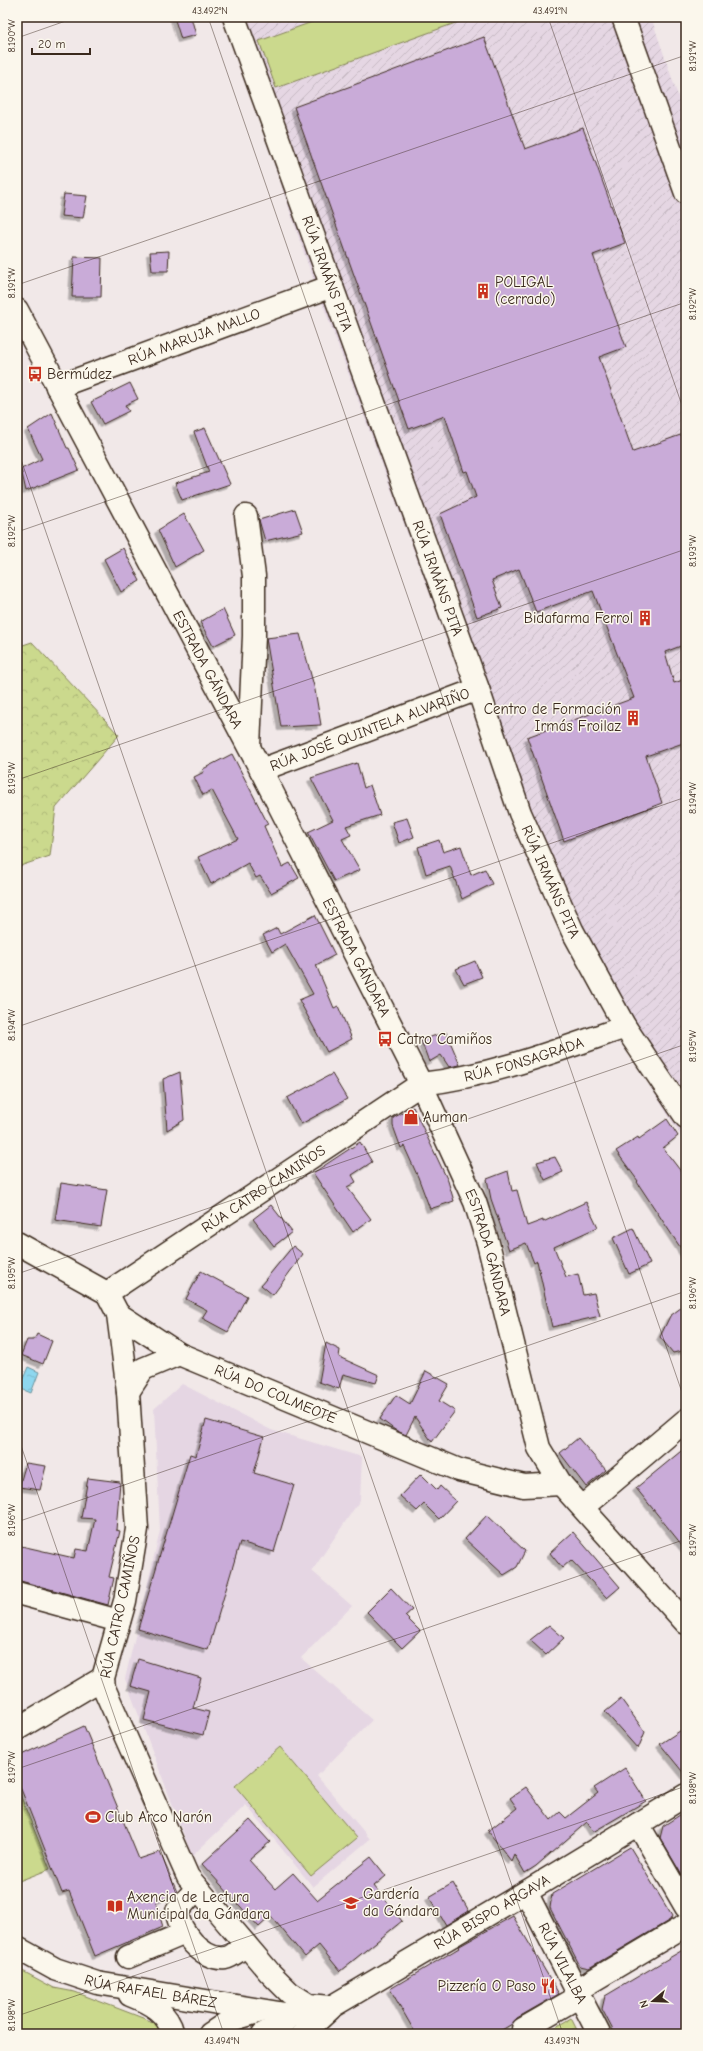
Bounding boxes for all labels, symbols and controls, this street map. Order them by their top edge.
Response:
text: 43.492°N [192,5,228,17]
text: 43.491°N [533,5,567,17]
text: 8.190°W [6,19,18,53]
scale bar [32,30,90,56]
text: 20 m [38,37,66,51]
text: 8.191°W [687,40,699,72]
street label: RÚA IRMÁNS PITA [298,213,356,334]
text: 8.191°W [6,267,18,299]
place label: POLIGAL (cerrado) [495,273,555,308]
building icon: POLIGAL (cerrado) [474,282,492,300]
text: 8.192°W [687,288,699,320]
street label: RÚA MARUJA MALLO [125,304,263,369]
bus stop icon: Bermúdez [26,365,44,383]
place label: Bermúdez [47,365,112,383]
text: 8.192°W [6,515,18,547]
street label: RÚA IRMÁNS PITA [409,518,467,639]
text: 8.193°W [687,535,699,567]
street label: ESTRADA GÁNDARA [169,607,247,732]
place label: Bidafarma Ferrol [524,609,633,627]
building icon: Bidafarma Ferrol [636,609,654,627]
street label: RÚA JOSÉ QUINTELA ALVARIÑO [267,684,472,775]
place label: Centro de Formación Irmás Froilaz [484,700,621,735]
building icon: Centro de Formación Irmás Froilaz [624,709,642,727]
text: 8.193°W [6,762,18,794]
text: 8.194°W [687,782,699,814]
street label: RÚA IRMÁNS PITA [518,822,584,942]
street label: ESTRADA GÁNDARA [319,895,394,1020]
text: 8.194°W [6,1009,18,1041]
text: 8.195°W [687,1029,699,1062]
bus stop icon: Catro Camiños [376,1030,394,1048]
place label: Catro Camiños [397,1030,492,1048]
street label: RÚA FONSAGRADA [462,1033,586,1086]
shop icon: Auman [402,1108,420,1126]
place label: Auman [423,1108,468,1126]
street label: RÚA CATRO CAMIÑOS [198,1141,329,1237]
street label: ESTRADA GÁNDARA [461,1186,515,1318]
text: 8.195°W [6,1256,18,1289]
text: 8.196°W [687,1276,699,1309]
street label: RÚA DO COLMEOTE [212,1361,339,1427]
text: 8.196°W [6,1503,18,1536]
text: 8.197°W [687,1524,699,1556]
street label: RÚA CATRO CAMIÑOS [95,1534,144,1680]
text: 8.197°W [6,1751,18,1783]
text: 8.198°W [687,1772,699,1804]
sports icon: Club Arco Narón [84,1808,102,1826]
place label: Club Arco Narón [105,1808,212,1826]
street label: RÚA BISPO ARGAYA [430,1871,553,1953]
place label: Gardería da Gándara [363,1885,440,1920]
place label: Axencia de Lectura Municipal da Gándara [127,1888,270,1923]
school or university icon: Gardería da Gándara [342,1894,360,1912]
library icon: Axencia de Lectura Municipal da Gándara [106,1897,124,1915]
street label: RÚA VILALBA [534,1920,591,2007]
street label: RÚA RAFAEL BÁREZ [82,1970,218,2012]
place label: Pizzería O Paso [438,1977,536,1995]
restaurant icon: Pizzería O Paso [539,1977,557,1995]
north arrow [633,1981,673,2021]
text: 8.198°W [6,1999,18,2031]
text: N [637,1999,651,2010]
text: 43.494°N [204,2035,240,2047]
text: 43.493°N [544,2035,580,2047]

